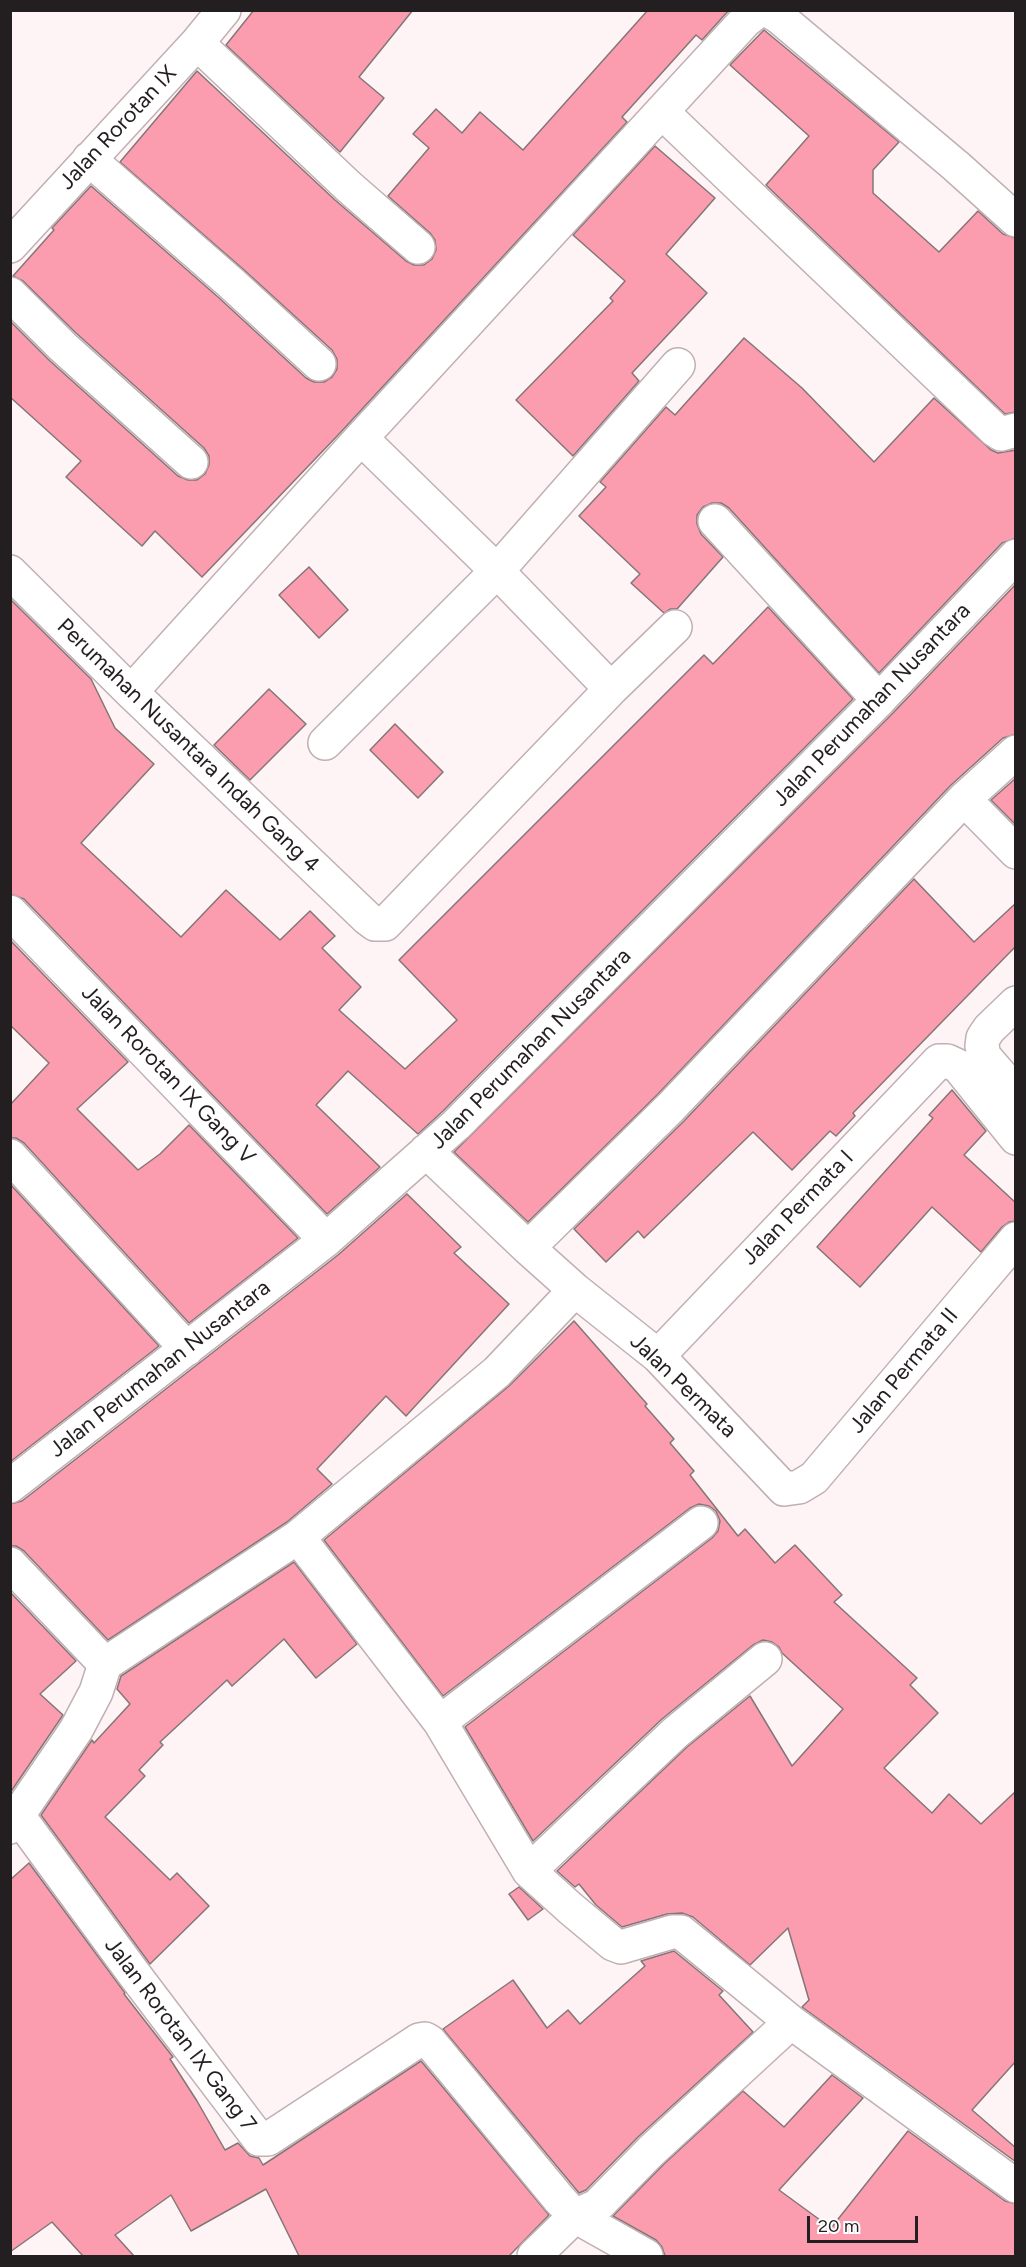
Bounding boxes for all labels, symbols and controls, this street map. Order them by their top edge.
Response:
street label: Jalan Rorotan IX [54,61,182,195]
street label: Jalan Perumahan Nusantara [768,598,976,812]
street label: Perumahan Nusantara Indah Gang 4 [51,613,325,879]
street label: Jalan Perumahan Nusantara [425,943,637,1155]
street label: Jalan Rorotan IX Gang V [76,980,260,1170]
street label: Jalan Permata I [737,1145,859,1271]
street label: Jalan Perumahan Nusantara [44,1275,276,1463]
street label: Jalan Permata II [844,1303,964,1439]
street label: Jalan Permata [624,1329,742,1443]
street label: Jalan Rorotan IX Gang 7 [99,1933,261,2137]
scale bar [810,2204,921,2242]
text: 20 m [818,2215,859,2237]

